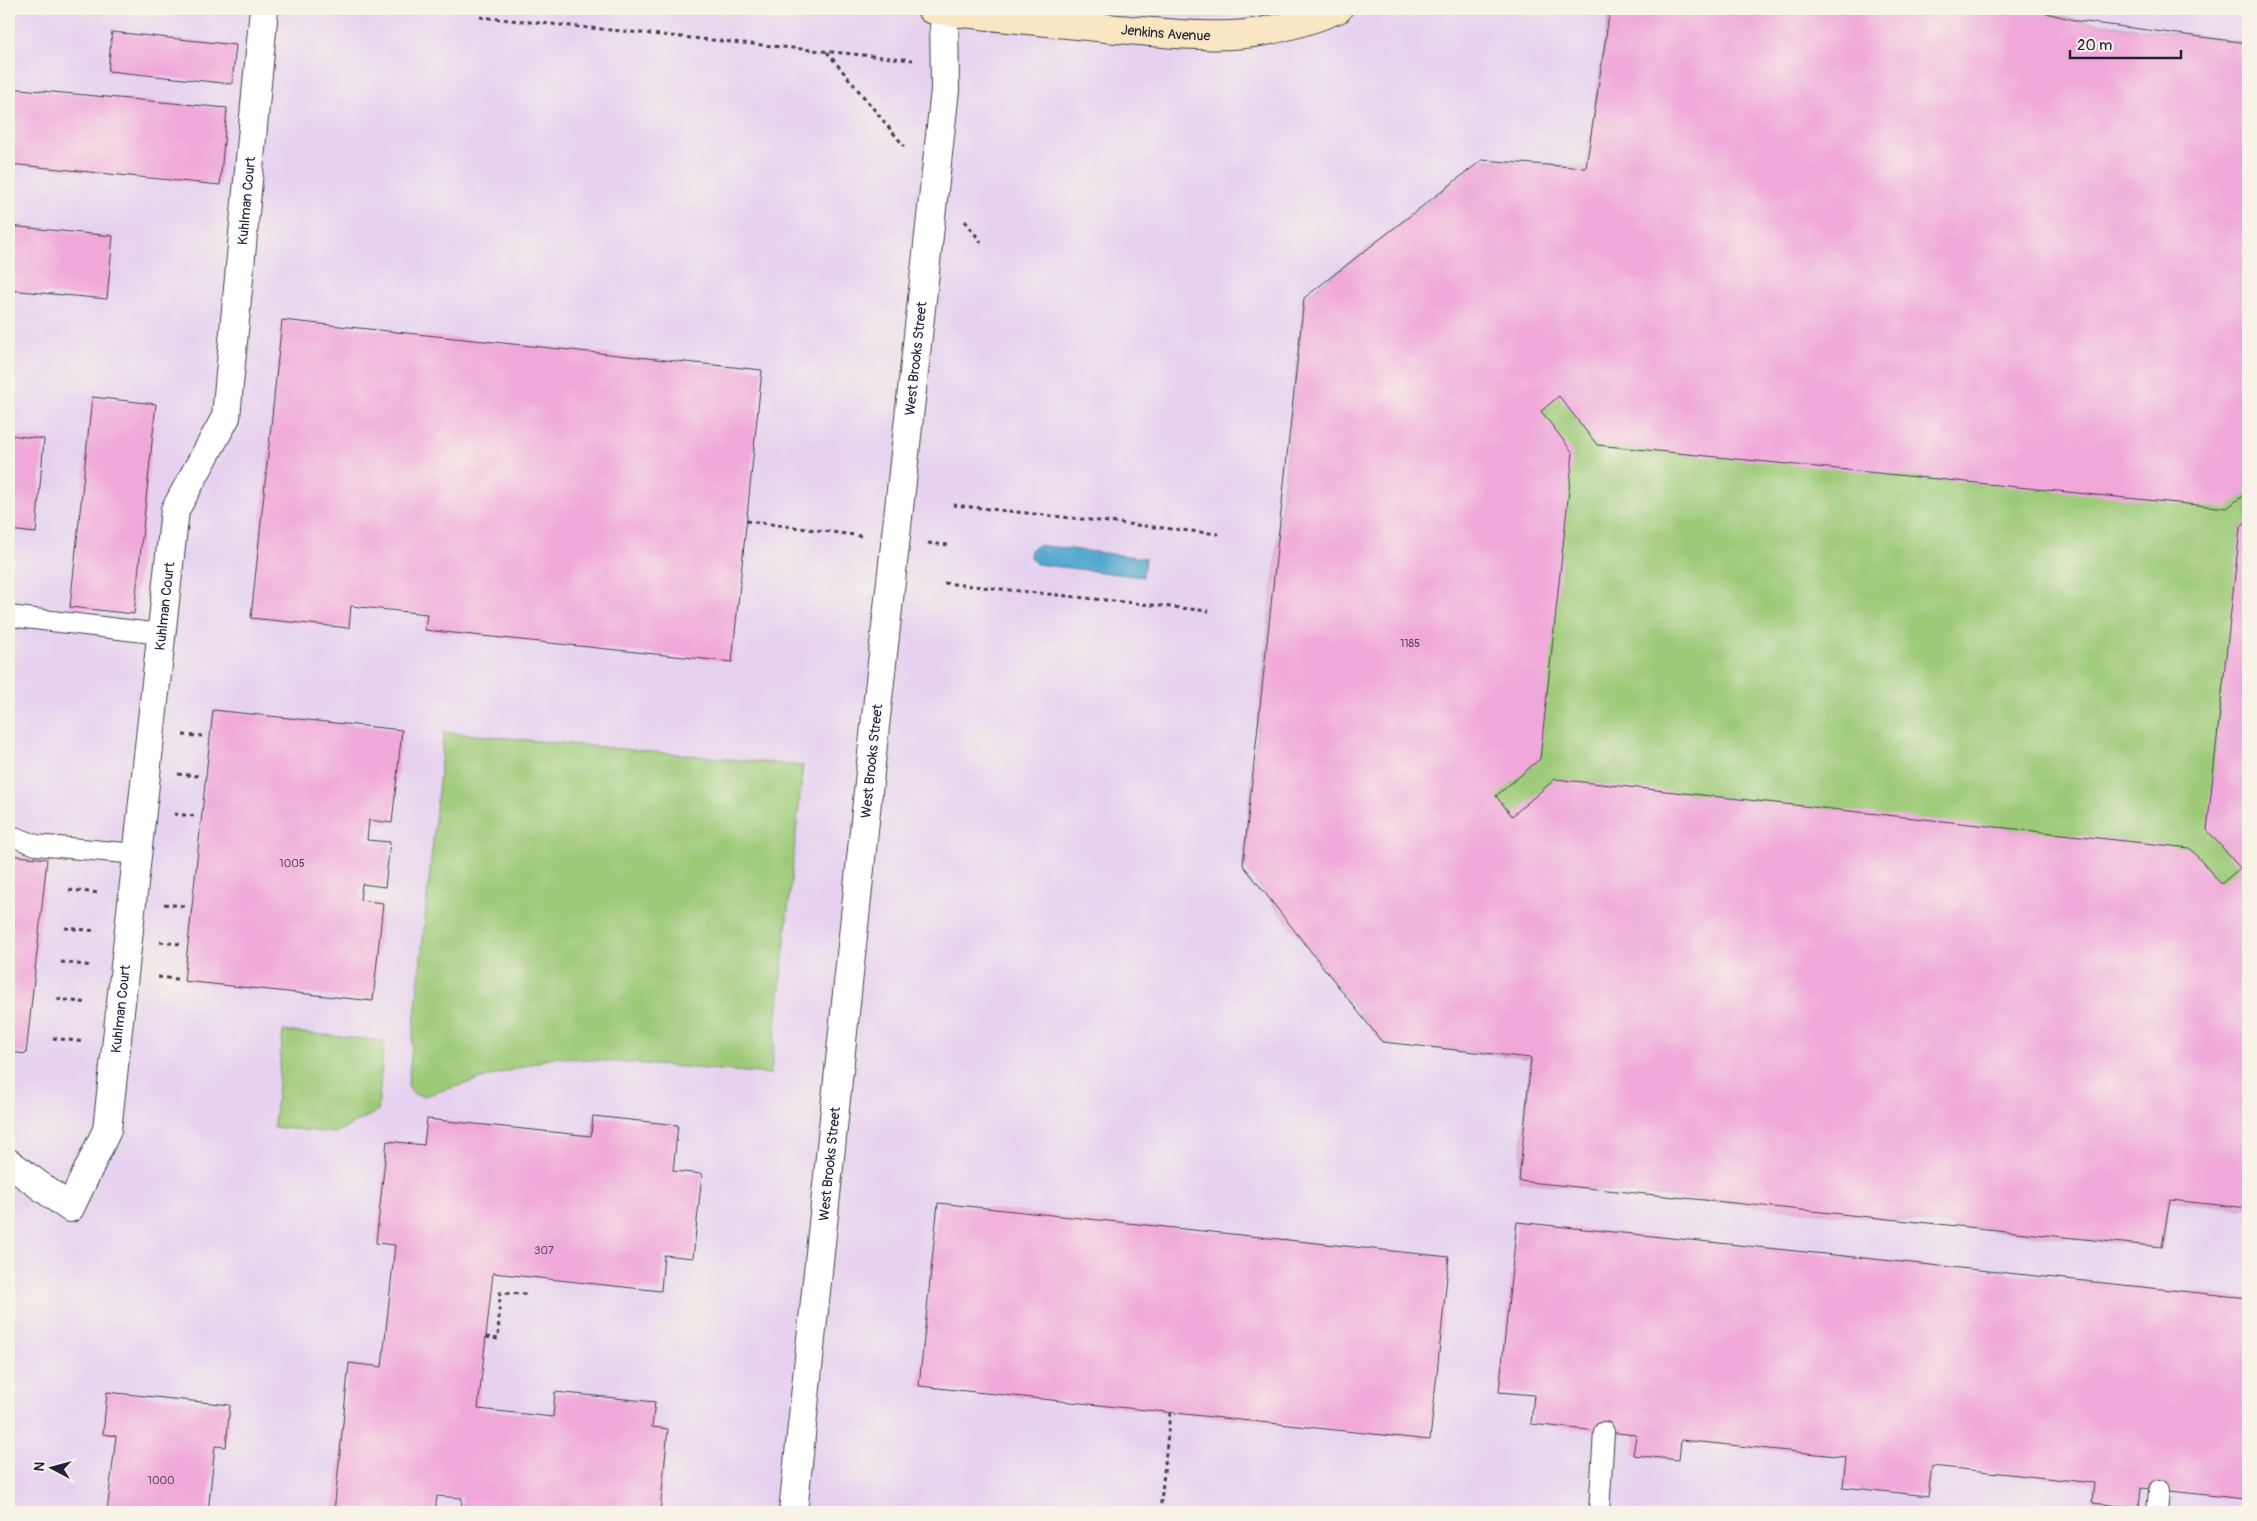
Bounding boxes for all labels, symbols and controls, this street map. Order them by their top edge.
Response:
street label: Jenkins Avenue [1120,21,1211,44]
scale bar [2070,28,2181,60]
text: 20 m [2077,36,2112,55]
street label: Kuhlman Court [234,156,259,246]
street label: West Brooks Street [901,300,930,416]
street label: Kuhlman Court [151,561,178,651]
house number: 1185 [1400,637,1420,650]
street label: West Brooks Street [857,703,886,819]
house number: 1005 [279,857,305,870]
street label: Kuhlman Court [107,963,134,1054]
street label: West Brooks Street [815,1106,844,1222]
house number: 307 [534,1244,554,1257]
north arrow [28,1444,78,1494]
text: N [31,1461,49,1472]
house number: 1000 [148,1474,174,1487]

